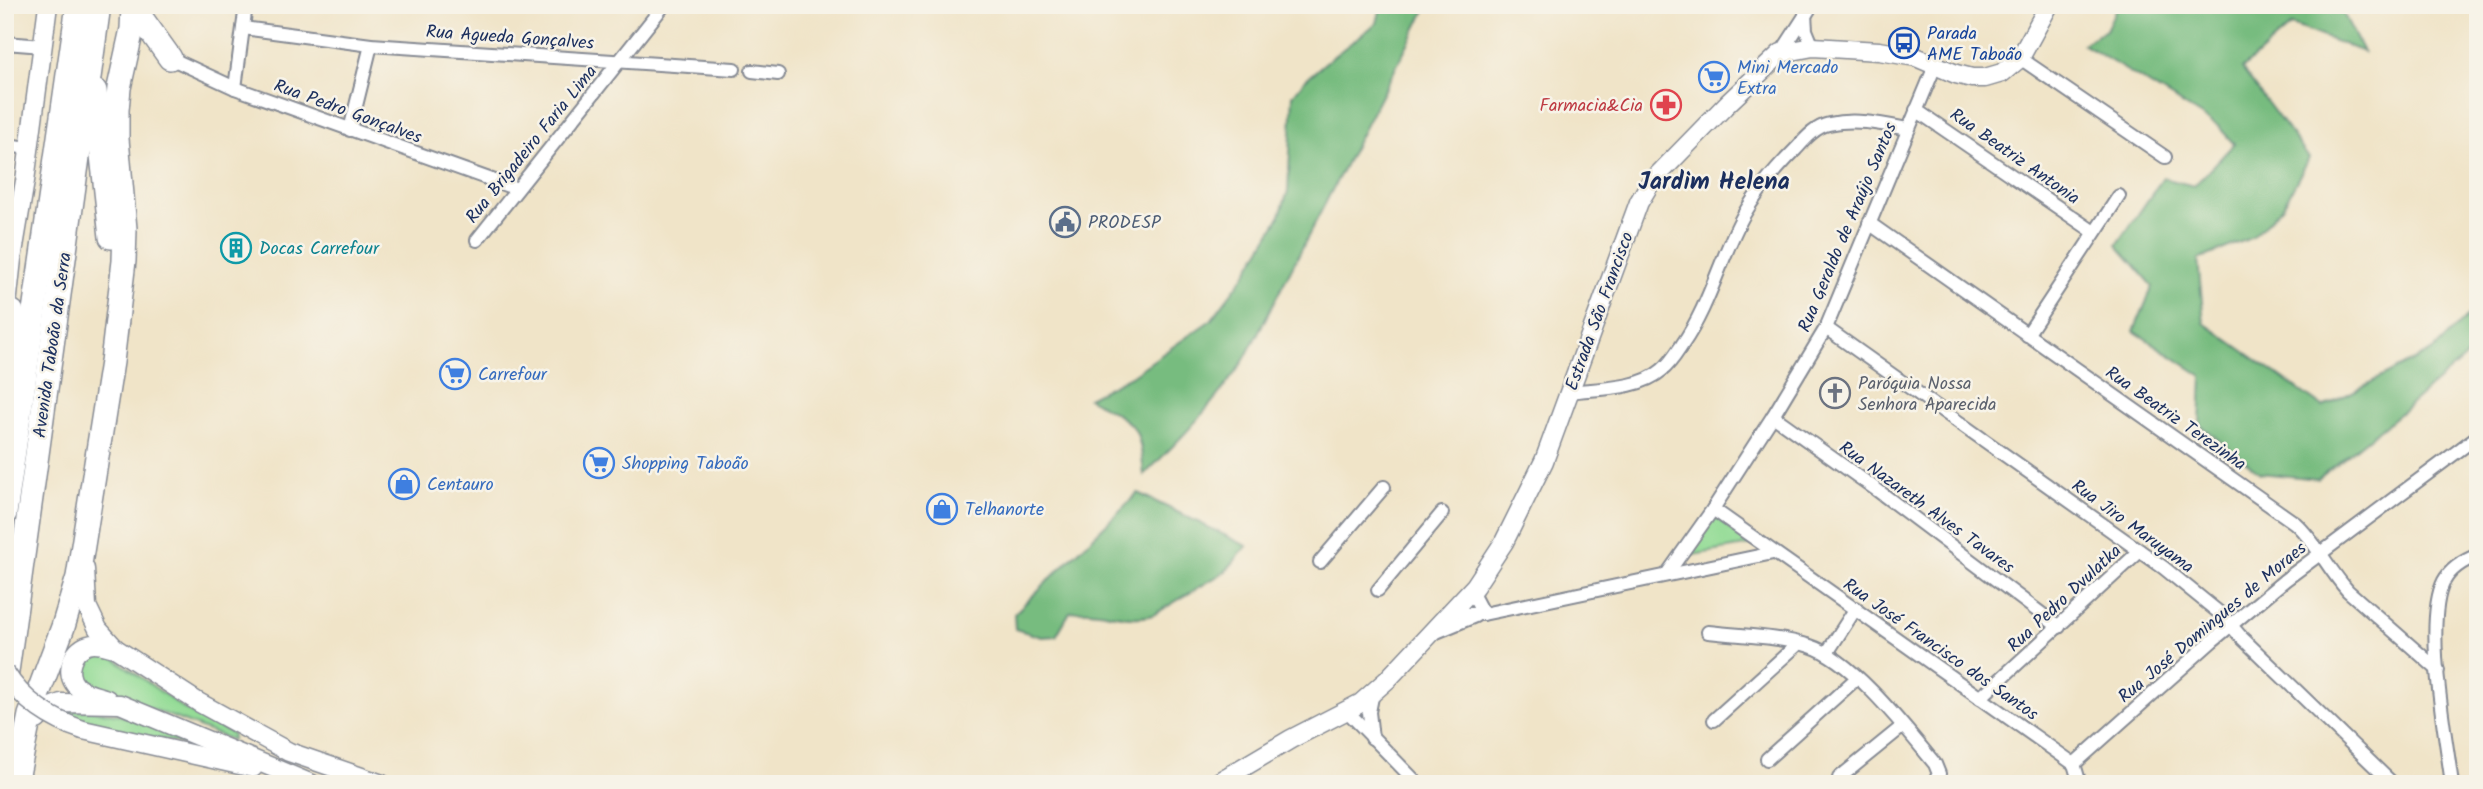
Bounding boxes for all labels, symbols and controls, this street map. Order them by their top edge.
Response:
street label: Rua Agueda Gonçalves [425,18,595,59]
place label: Parada AME Taboão [1927,20,2022,70]
bus stop icon: Parada AME Taboão [1887,26,1921,60]
place label: Mini Mercado Extra [1737,54,1838,104]
street label: Rua Brigadeiro Faria Lima [459,59,605,231]
supermarket icon: Mini Mercado Extra [1697,60,1731,94]
street label: Rua Pedro Gonçalves [269,72,426,153]
pharmacy icon: Farmacia&Cia [1649,88,1683,122]
place label: Farmacia&Cia [1540,92,1643,121]
street label: Rua Beatriz Antonia [1943,101,2085,213]
street label: Rua Geraldo de Araújo Santos [1791,118,1906,337]
district label: Jardim Helena [1638,163,1790,202]
public building icon: PRODESP [1048,205,1082,239]
place label: PRODESP [1088,209,1162,238]
street label: Estrada São Francisco [1558,228,1643,395]
building icon: Docas Carrefour [219,231,253,265]
place label: Docas Carrefour [259,235,380,264]
street label: Avenida Taboão da Serra [26,250,81,440]
supermarket icon: Carrefour [438,357,472,391]
street label: Rua Beatriz Terezinha [2098,359,2252,479]
place label: Carrefour [478,361,548,390]
place label: Paróquia Nossa Senhora Aparecida [1858,370,1996,420]
church icon: Paróquia Nossa Senhora Aparecida [1818,376,1852,410]
street label: Rua Nazareth Alves Tavares [1832,434,2020,582]
supermarket icon: Shopping Taboão [582,446,616,480]
place label: Shopping Taboão [622,450,749,479]
shop icon: Centauro [387,467,421,501]
place label: Centauro [427,471,494,500]
street label: Rua Jiro Maruyama [2065,473,2200,582]
shop icon: Telhanorte [925,492,959,526]
place label: Telhanorte [965,496,1044,525]
street label: Rua José Domingues de Moraes [2112,535,2314,711]
street label: Rua Pedro Dvulatka [2001,538,2129,660]
street label: Rua José Francisco dos Santos [1836,571,2044,729]

